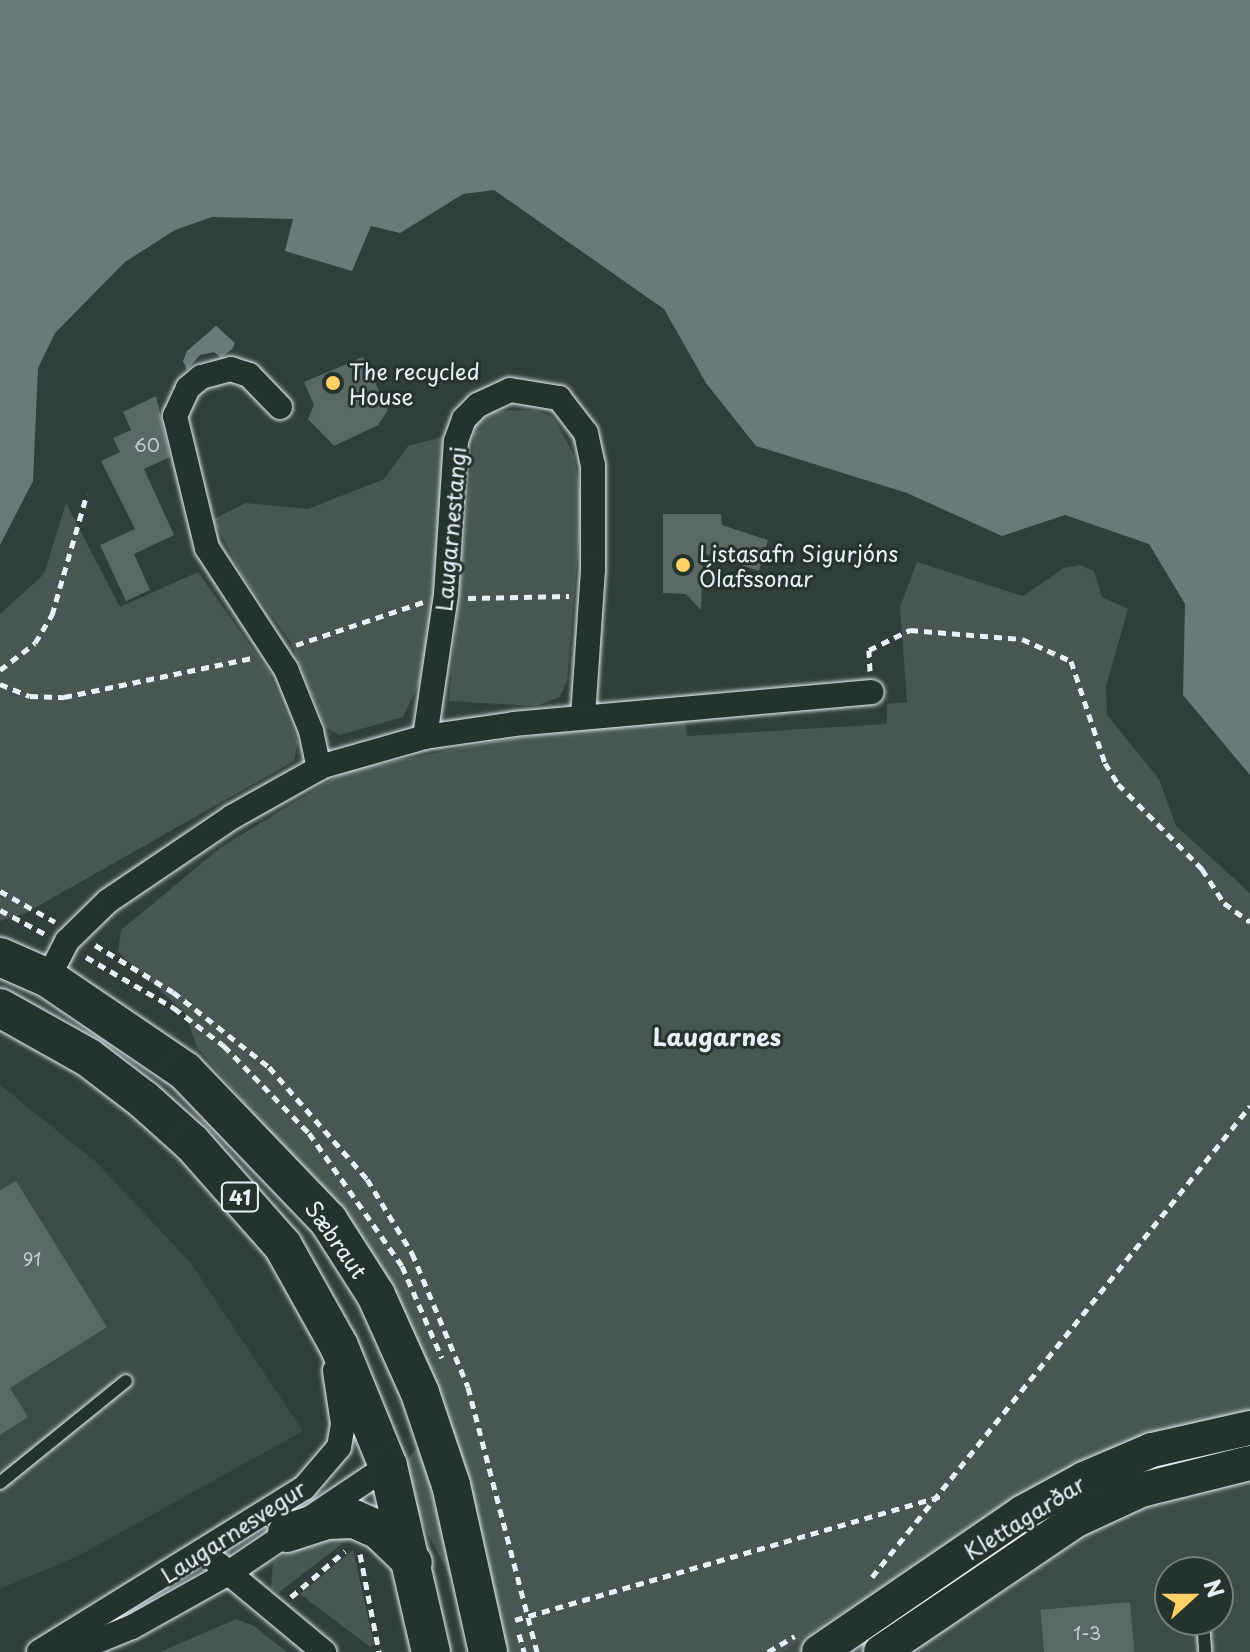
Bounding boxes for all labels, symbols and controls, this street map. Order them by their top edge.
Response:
place label: The recycled House [349,357,481,408]
marker: The recycled House [324,374,342,392]
house number: 60 [134,434,160,456]
street label: Laugarnestangi [430,446,470,612]
place label: Listasafn Sigurjóns Ólafssonar [699,539,899,590]
marker: Listasafn Sigurjóns Ólafssonar [674,556,692,574]
district label: Laugarnes [653,1023,781,1051]
road number: 41 [220,1181,260,1213]
street label: Sæbraut [301,1195,373,1283]
house number: 91 [23,1248,41,1270]
street label: Klettagarðar [959,1469,1089,1565]
street label: Laugarnesvegur [155,1474,311,1588]
north arrow [1154,1556,1234,1636]
text: N [1196,1574,1234,1602]
house number: 1-3 [1073,1622,1101,1644]

